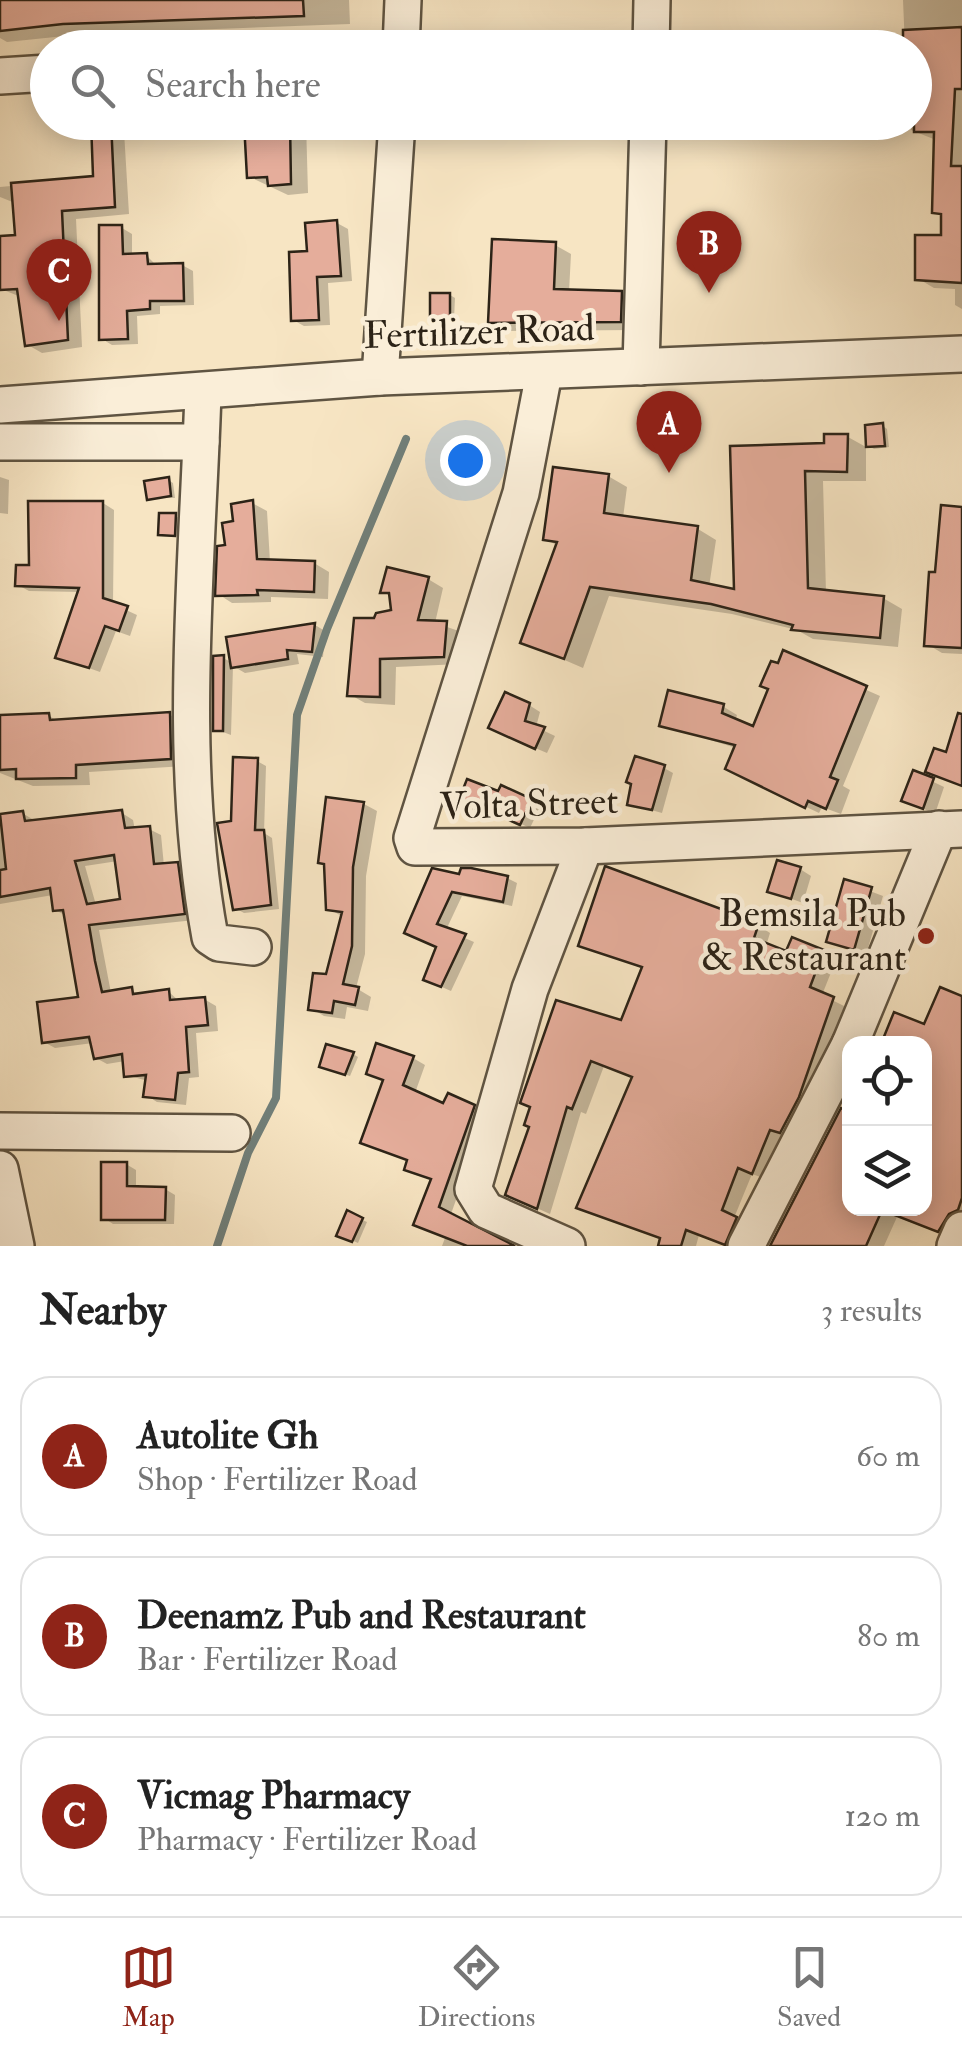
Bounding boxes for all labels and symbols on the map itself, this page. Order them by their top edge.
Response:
pin: B [676,210,742,293]
pin: C [27,238,92,321]
street label: Fertilizer Road [363,304,596,360]
pin: A [636,390,702,473]
your location [440,435,491,486]
street label: Volta Street [439,777,619,831]
place label: Bemsila Pub & Restaurant [701,890,906,982]
marker: Bemsila Pub & Restaurant [915,925,937,947]

